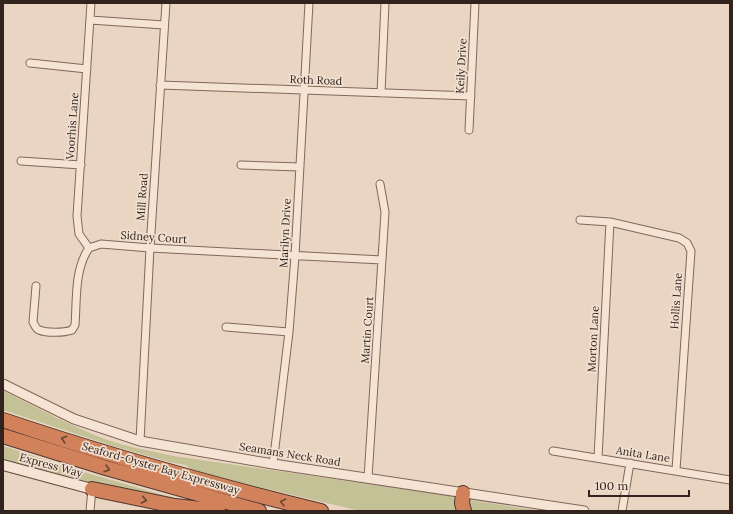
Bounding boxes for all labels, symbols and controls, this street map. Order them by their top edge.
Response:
street label: Keily Drive [453,38,469,94]
street label: Roth Road [290,72,343,88]
street label: Voorhis Lane [63,92,81,161]
street label: Mill Road [133,172,151,221]
street label: Marilyn Drive [276,198,294,268]
street label: Sidney Court [120,228,189,246]
street label: Hollis Lane [667,272,685,330]
street label: Martin Court [358,295,376,364]
street label: Morton Lane [584,305,602,373]
one-way arrow [61,435,68,444]
street label: Seaford-Oyster Bay Expressway [81,439,242,497]
street label: Seamans Neck Road [238,439,342,469]
street label: Anita Lane [614,443,671,465]
street label: Express Way [18,450,84,480]
one-way arrow [103,464,110,473]
scale bar [589,472,689,498]
text: 100 m [595,478,628,493]
one-way arrow [141,495,147,504]
one-way arrow [280,498,286,506]

